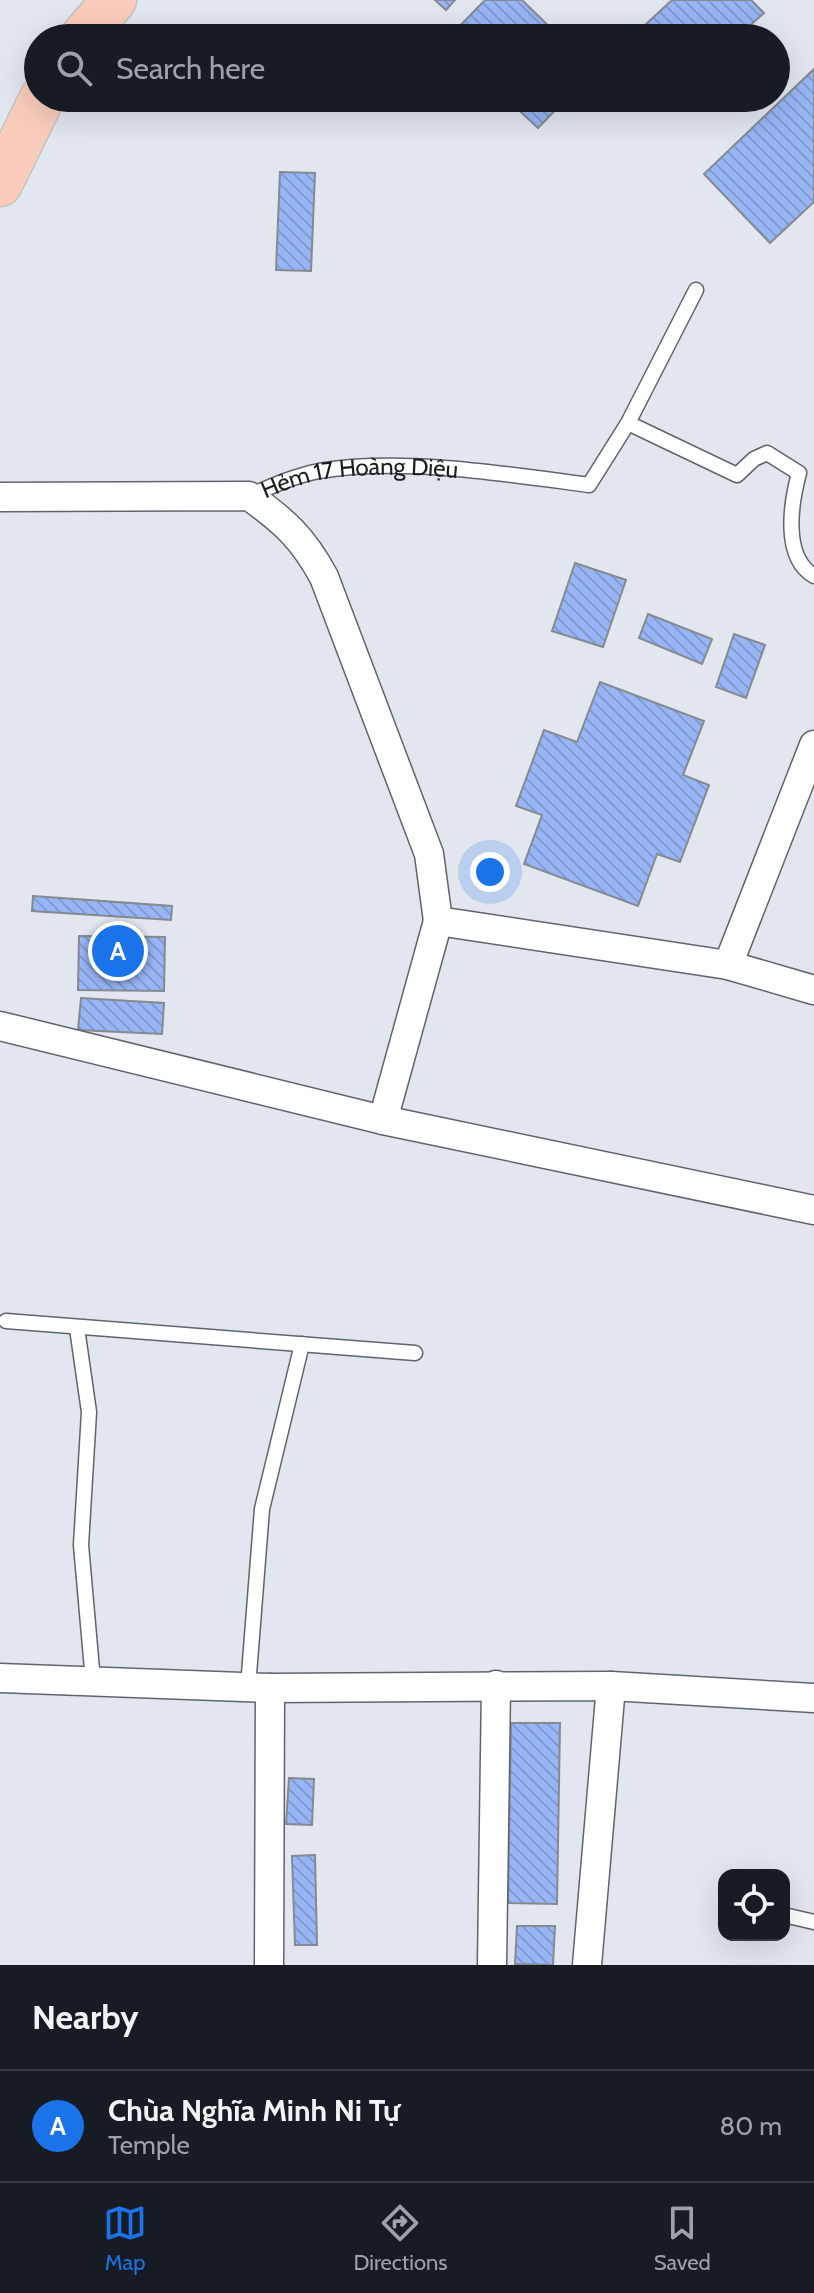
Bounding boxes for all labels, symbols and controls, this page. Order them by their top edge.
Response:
search box [24,24,790,112]
icon: search [52,46,96,90]
text: Search here [116,50,265,87]
street label: Hẻm 17 Hoàng Diệu [256,451,459,504]
your location [470,852,510,892]
pin: A [92,921,144,981]
map controls [718,1869,790,1941]
button: locate [718,1869,790,1941]
text: Nearby [32,1996,139,2038]
text: Chùa Nghĩa Minh Ni Tự [108,2092,400,2129]
text: A [50,2110,66,2142]
text: 80 m [719,2110,782,2142]
text: Temple [108,2129,190,2161]
tab: Map [103,2201,147,2276]
tab: Directions [353,2201,447,2276]
tab: Saved [654,2201,711,2276]

